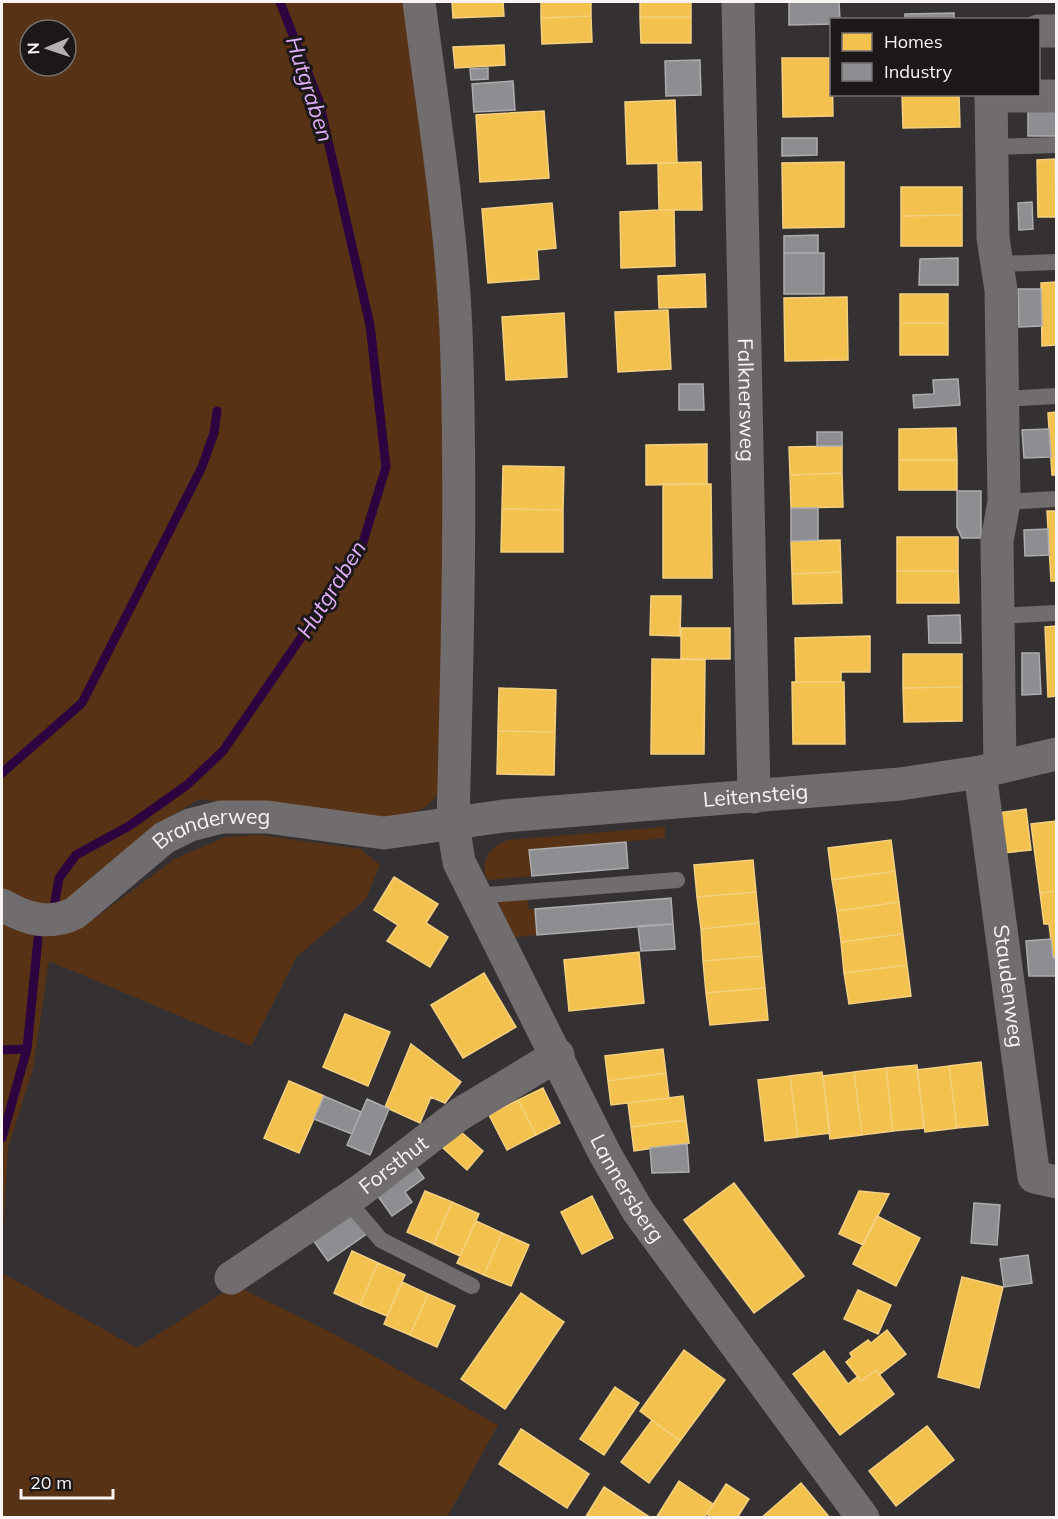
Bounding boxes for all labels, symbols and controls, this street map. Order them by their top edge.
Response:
north arrow [18,18,78,78]
legend [830,18,1040,96]
text: Homes [884,30,943,53]
water label: Hutgraben [280,33,340,145]
text: N [23,42,43,55]
text: Industry [884,60,953,83]
street label: Falknersweg [733,338,761,462]
water label: Hutgraben [290,535,372,643]
street label: Leitensteig [702,777,809,812]
street label: Branderweg [147,803,270,854]
street label: Staudenweg [988,923,1031,1049]
street label: Forsthut [353,1130,433,1199]
street label: Lannersberg [585,1130,671,1247]
scale bar [21,1462,112,1500]
text: 20 m [30,1471,72,1494]

